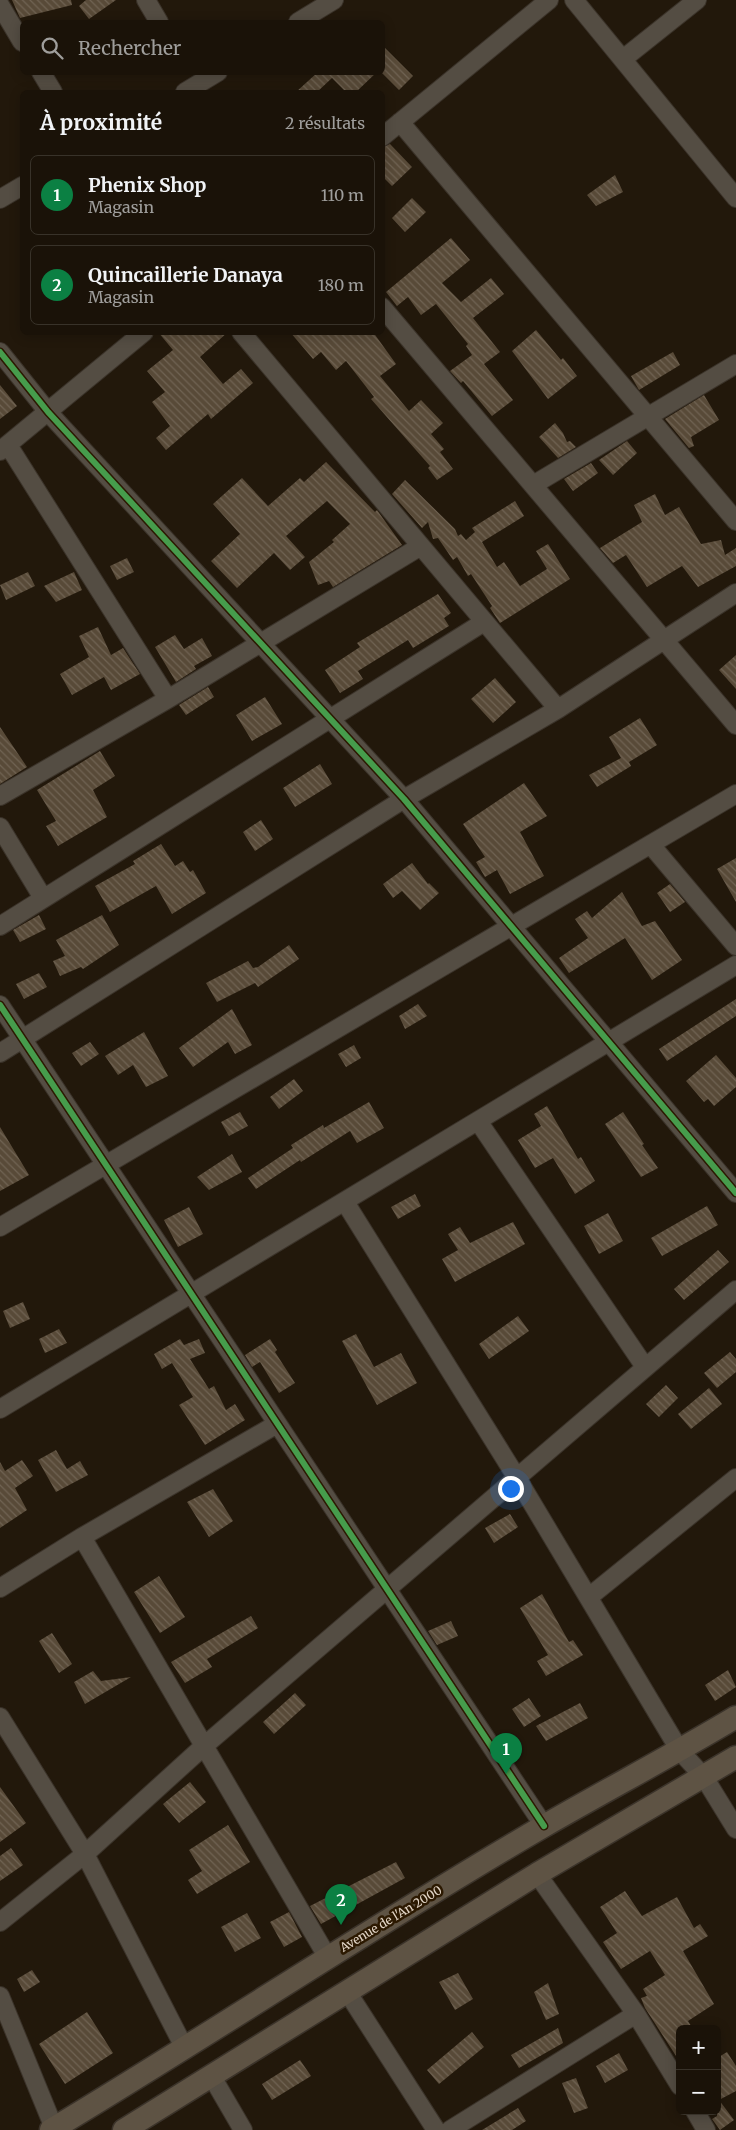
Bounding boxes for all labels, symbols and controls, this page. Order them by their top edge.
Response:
search box [20,20,385,75]
icon: search [38,34,66,62]
text: Rechercher [78,36,181,60]
text: À proximité [40,109,162,136]
text: 2 résultats [285,113,365,133]
text: Phenix Shop [88,173,206,197]
text: 1 [53,185,61,205]
text: 110 m [321,185,364,205]
text: Magasin [88,197,154,217]
text: Quincaillerie Danaya [88,263,283,287]
text: 2 [52,275,62,295]
text: 180 m [318,275,364,295]
text: Magasin [88,287,154,307]
your location [498,1476,524,1502]
pin: 1 [490,1733,522,1774]
street label: Avenue de l'An 2000 [338,1883,444,1955]
pin: 2 [325,1884,357,1925]
map controls [676,2025,721,2115]
button: + [676,2025,721,2070]
button: − [676,2070,721,2115]

